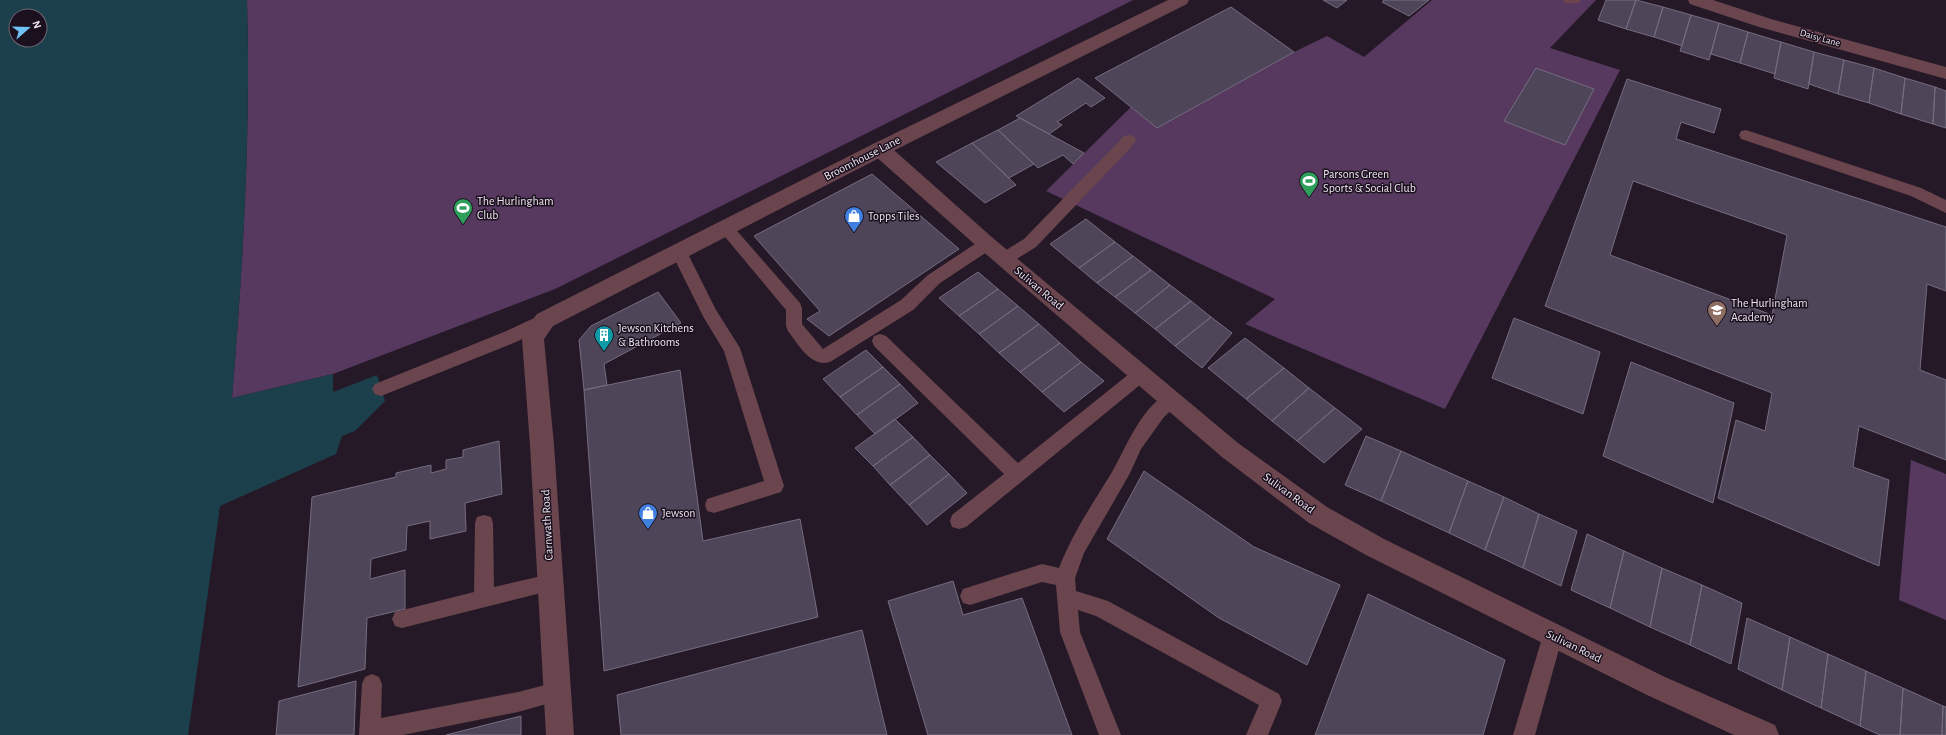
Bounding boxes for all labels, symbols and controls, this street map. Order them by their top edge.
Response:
north arrow [8,8,48,48]
text: N [30,19,43,30]
street label: Daisy Lane [1799,27,1842,49]
street label: Broomhouse Lane [822,134,902,182]
place label: Parsons Green Sports & Social Club [1323,168,1416,194]
sports icon: Parsons Green Sports & Social Club [1298,170,1320,198]
place label: The Hurlingham Club [477,195,554,221]
sports icon: The Hurlingham Club [452,197,474,225]
shop icon: Topps Tiles [843,205,865,233]
place label: Topps Tiles [868,210,919,222]
street label: Sulivan Road [1012,264,1066,312]
place label: The Hurlingham Academy [1731,297,1808,324]
school or university icon: The Hurlingham Academy [1706,299,1728,327]
place label: Jewson Kitchens & Bathrooms [618,322,694,348]
building icon: Jewson Kitchens & Bathrooms [593,324,615,352]
street label: Sulivan Road [1261,471,1317,515]
street label: Carnwath Road [539,489,555,561]
shop icon: Jewson [637,502,659,530]
place label: Jewson [662,507,696,519]
street label: Sulivan Road [1544,627,1604,665]

